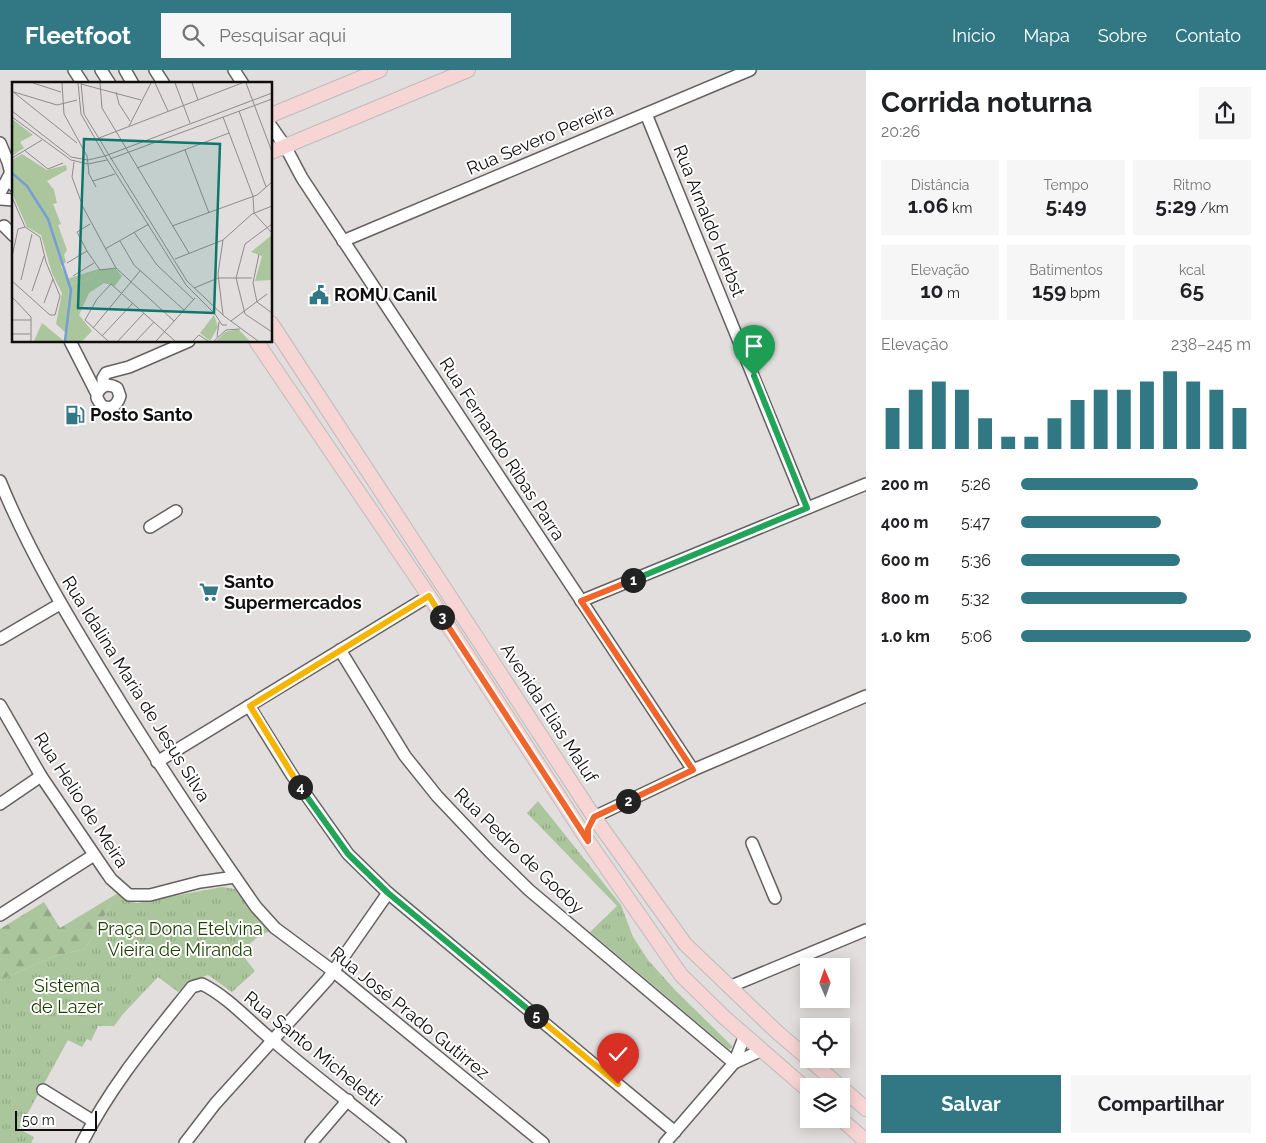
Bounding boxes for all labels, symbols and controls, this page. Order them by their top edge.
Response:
search box [161,13,511,58]
text: Fleetfoot [25,21,131,50]
icon: search [179,21,207,49]
text: Pesquisar aqui [219,24,346,46]
text: Início [952,25,995,46]
text: Mapa [1023,25,1070,46]
text: Sobre [1098,25,1147,46]
text: Contato [1175,25,1241,46]
inset map [12,82,272,342]
text: Corrida noturna [881,86,1092,119]
button: share [1199,87,1251,139]
street label: Rua Severo Pereira [463,98,616,179]
text: 20:26 [881,122,920,141]
street label: Rua Arnaldo Herbst [669,142,750,300]
text: Distância [911,177,969,193]
text: Tempo [1043,177,1089,193]
text: Ritmo [1173,177,1211,193]
text: 1.06 [908,193,948,218]
text: 5:49 [1045,193,1087,218]
text: 5:29 [1155,193,1196,218]
text: km [948,200,972,216]
text: /km [1196,200,1229,216]
text: Elevação [911,262,969,278]
text: Batimentos [1029,262,1103,278]
text: kcal [1179,262,1205,278]
text: 10 [920,278,943,303]
text: 159 [1032,278,1066,303]
text: 65 [1180,278,1204,303]
public building icon: ROMU Canil [308,284,330,306]
place label: ROMU Canil [334,284,437,305]
text: m [943,285,960,301]
text: bpm [1066,285,1100,301]
pin [733,325,775,376]
icon: arrive [740,332,768,360]
text: Elevação [881,335,948,354]
text: 238–245 m [1171,335,1251,354]
street label: Rua Fernando Ribas Parra [435,353,570,544]
fuel station icon: Posto Santo [64,404,86,426]
place label: Posto Santo [90,404,193,425]
text: 200 m [881,475,928,494]
text: 5:26 [961,475,991,494]
text: 400 m [881,513,929,532]
text: 5:47 [961,513,990,532]
text: 600 m [881,551,929,570]
text: 5:36 [961,551,991,570]
pin: 1 [620,568,646,592]
place label: Santo Supermercados [224,571,362,613]
street label: Rua Idalina Maria de Jesus Silva [58,572,215,805]
text: 1 [630,572,637,588]
supermarket icon: Santo Supermercados [198,581,220,603]
text: 800 m [881,589,929,608]
text: 5:32 [961,589,990,608]
pin: 3 [430,604,454,630]
text: 3 [439,609,446,625]
text: 1.0 km [881,627,930,646]
text: 5:06 [961,627,992,646]
street label: Avenida Elias Maluf [497,639,603,787]
street label: Rua Helio de Meira [30,728,133,871]
pin: 4 [288,774,312,800]
text: 4 [297,779,305,795]
street label: Rua Pedro de Godoy [450,783,589,918]
pin: 2 [616,788,640,814]
text: 2 [625,793,632,809]
park label: Praça Dona Etelvina Vieira de Miranda [97,918,263,960]
street label: Rua José Prado Gutirrez [327,942,494,1083]
north arrow [800,958,850,1008]
map controls [800,958,850,1128]
park label: Sistema de Lazer [31,975,104,1017]
street label: Rua Santo Micheletti [240,987,386,1111]
pin: 5 [524,1004,548,1028]
text: 5 [533,1008,540,1024]
button: locate [800,1018,850,1068]
pin [597,1033,639,1084]
icon: check [604,1040,632,1068]
button: Salvar [881,1075,1061,1133]
button: Compartilhar [1071,1075,1251,1133]
button: layers [800,1078,850,1128]
scale bar [15,1108,98,1131]
text: 50 m [22,1112,55,1128]

